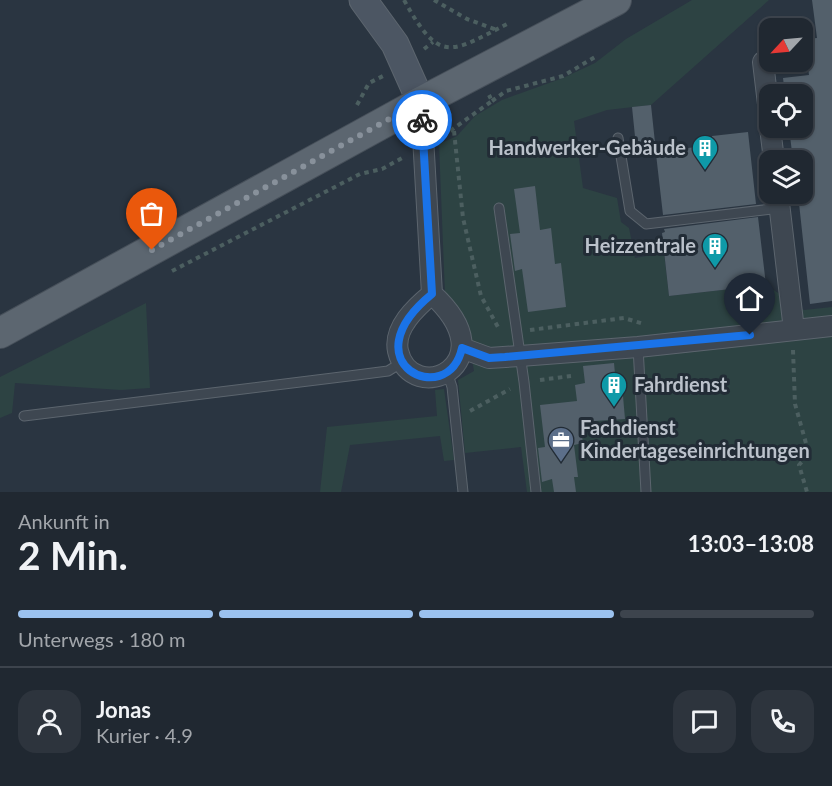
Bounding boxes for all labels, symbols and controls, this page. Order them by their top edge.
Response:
north arrow [759,18,813,72]
map controls [759,18,813,204]
button: locate [759,84,813,138]
courier [392,90,452,150]
icon: bike [406,104,439,137]
building icon: Handwerker-Gebäude [690,133,720,171]
place label: Handwerker-Gebäude [489,135,686,159]
button: layers [759,150,813,204]
pin [126,188,177,250]
icon: bag [135,197,168,230]
building icon: Heizzentrale [700,231,730,269]
place label: Heizzentrale [585,233,696,257]
pin [724,273,775,335]
icon: home [733,282,766,315]
building icon: Fahrdienst [599,370,629,408]
place label: Fahrdienst [634,372,728,396]
place label: Fachdienst Kindertageseinrichtungen [580,415,810,462]
office icon: Fachdienst Kindertageseinrichtungen [546,425,576,463]
text: Ankunft in [18,509,110,533]
text: 13:03–13:08 [688,530,814,557]
text: 2 Min. [18,532,128,578]
text: Unterwegs · 180 m [18,627,185,651]
button: person [18,690,81,753]
button: chat [673,690,736,753]
button: phone [751,690,814,753]
text: Jonas [96,696,151,723]
text: Kurier · 4.9 [96,723,193,747]

